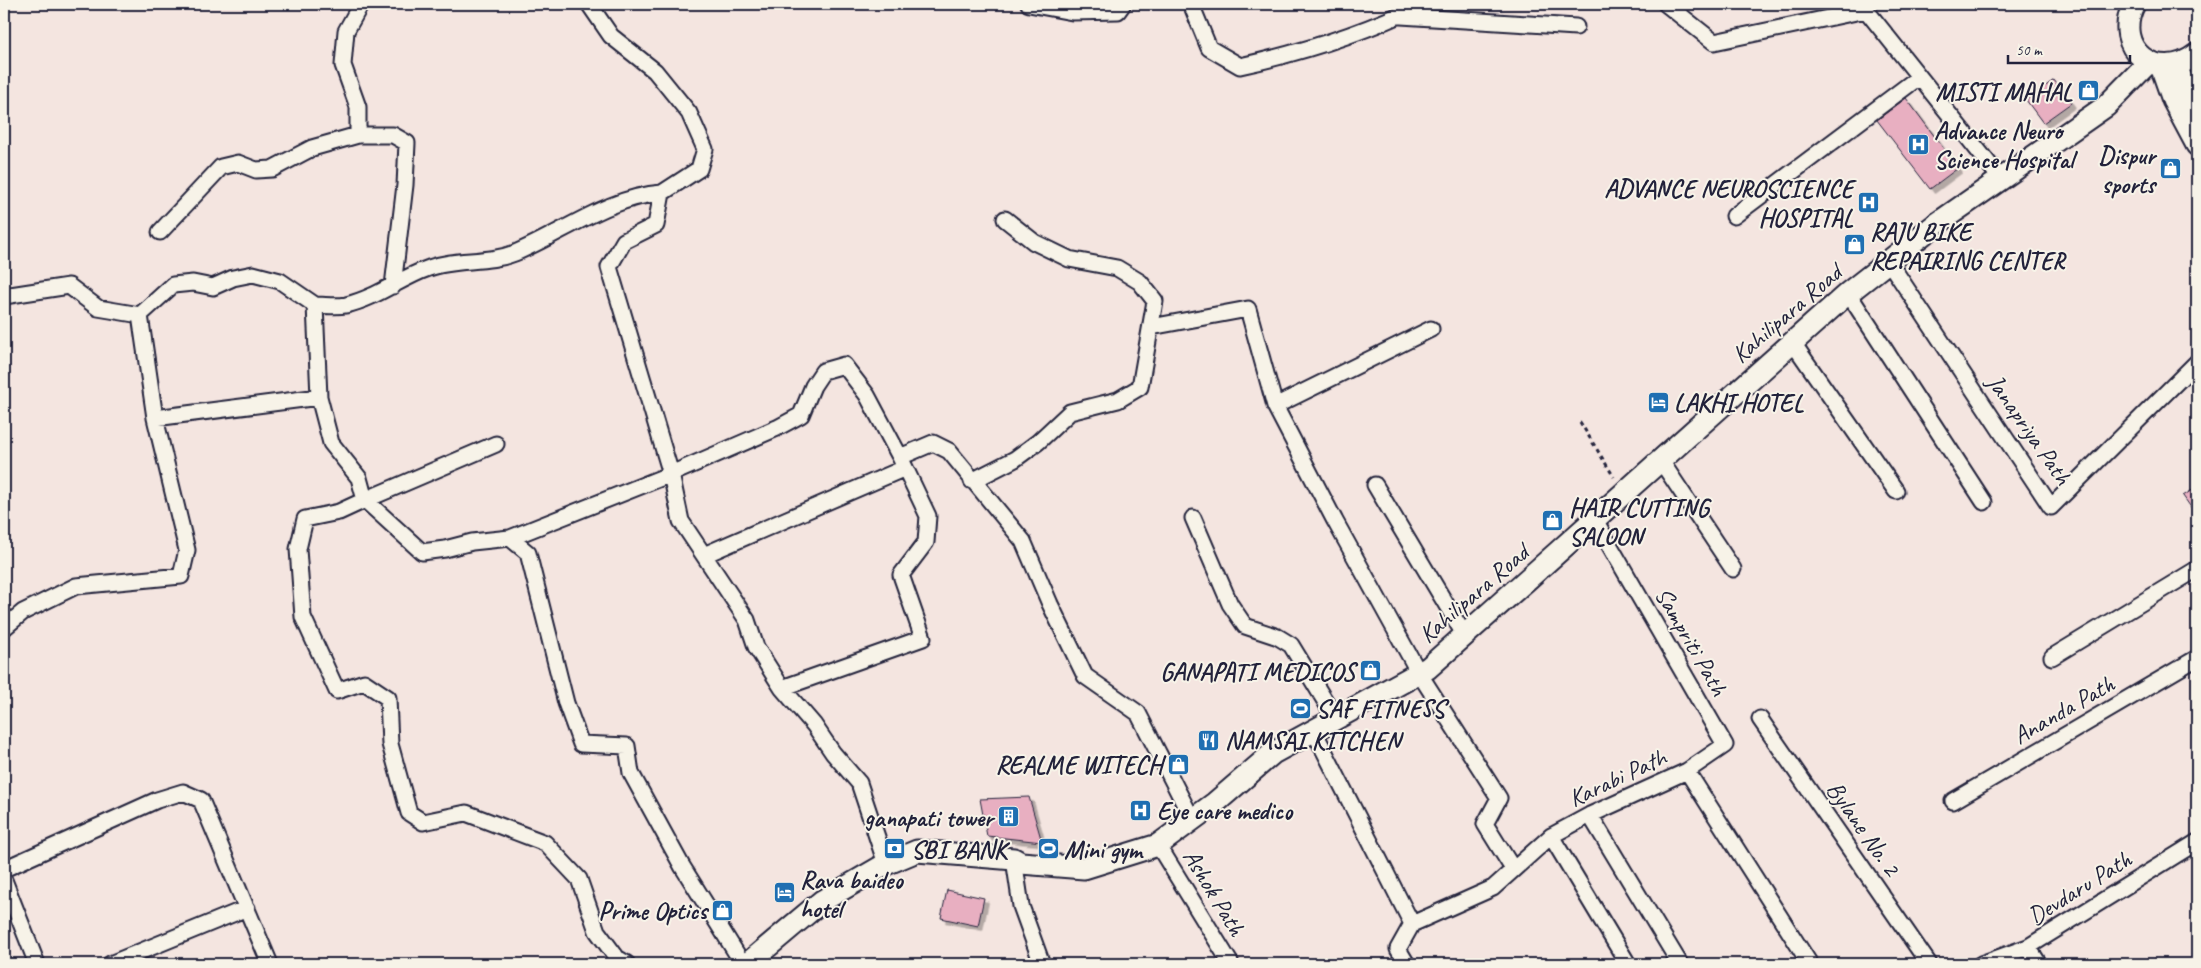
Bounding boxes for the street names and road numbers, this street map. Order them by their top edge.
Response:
street label: Kahilipara Road [1725,254,1852,370]
street label: Janapriya Path [1979,367,2079,492]
street label: Kahilipara Road [1412,534,1539,650]
street label: Sampriti Path [1647,581,1735,702]
street label: Ananda Path [2007,667,2121,752]
street label: Karabi Path [1563,741,1673,814]
street label: Bylane No. 2 [1819,775,1908,883]
street label: Ashok Path [1176,843,1253,943]
street label: Devdaru Path [2022,843,2139,932]

